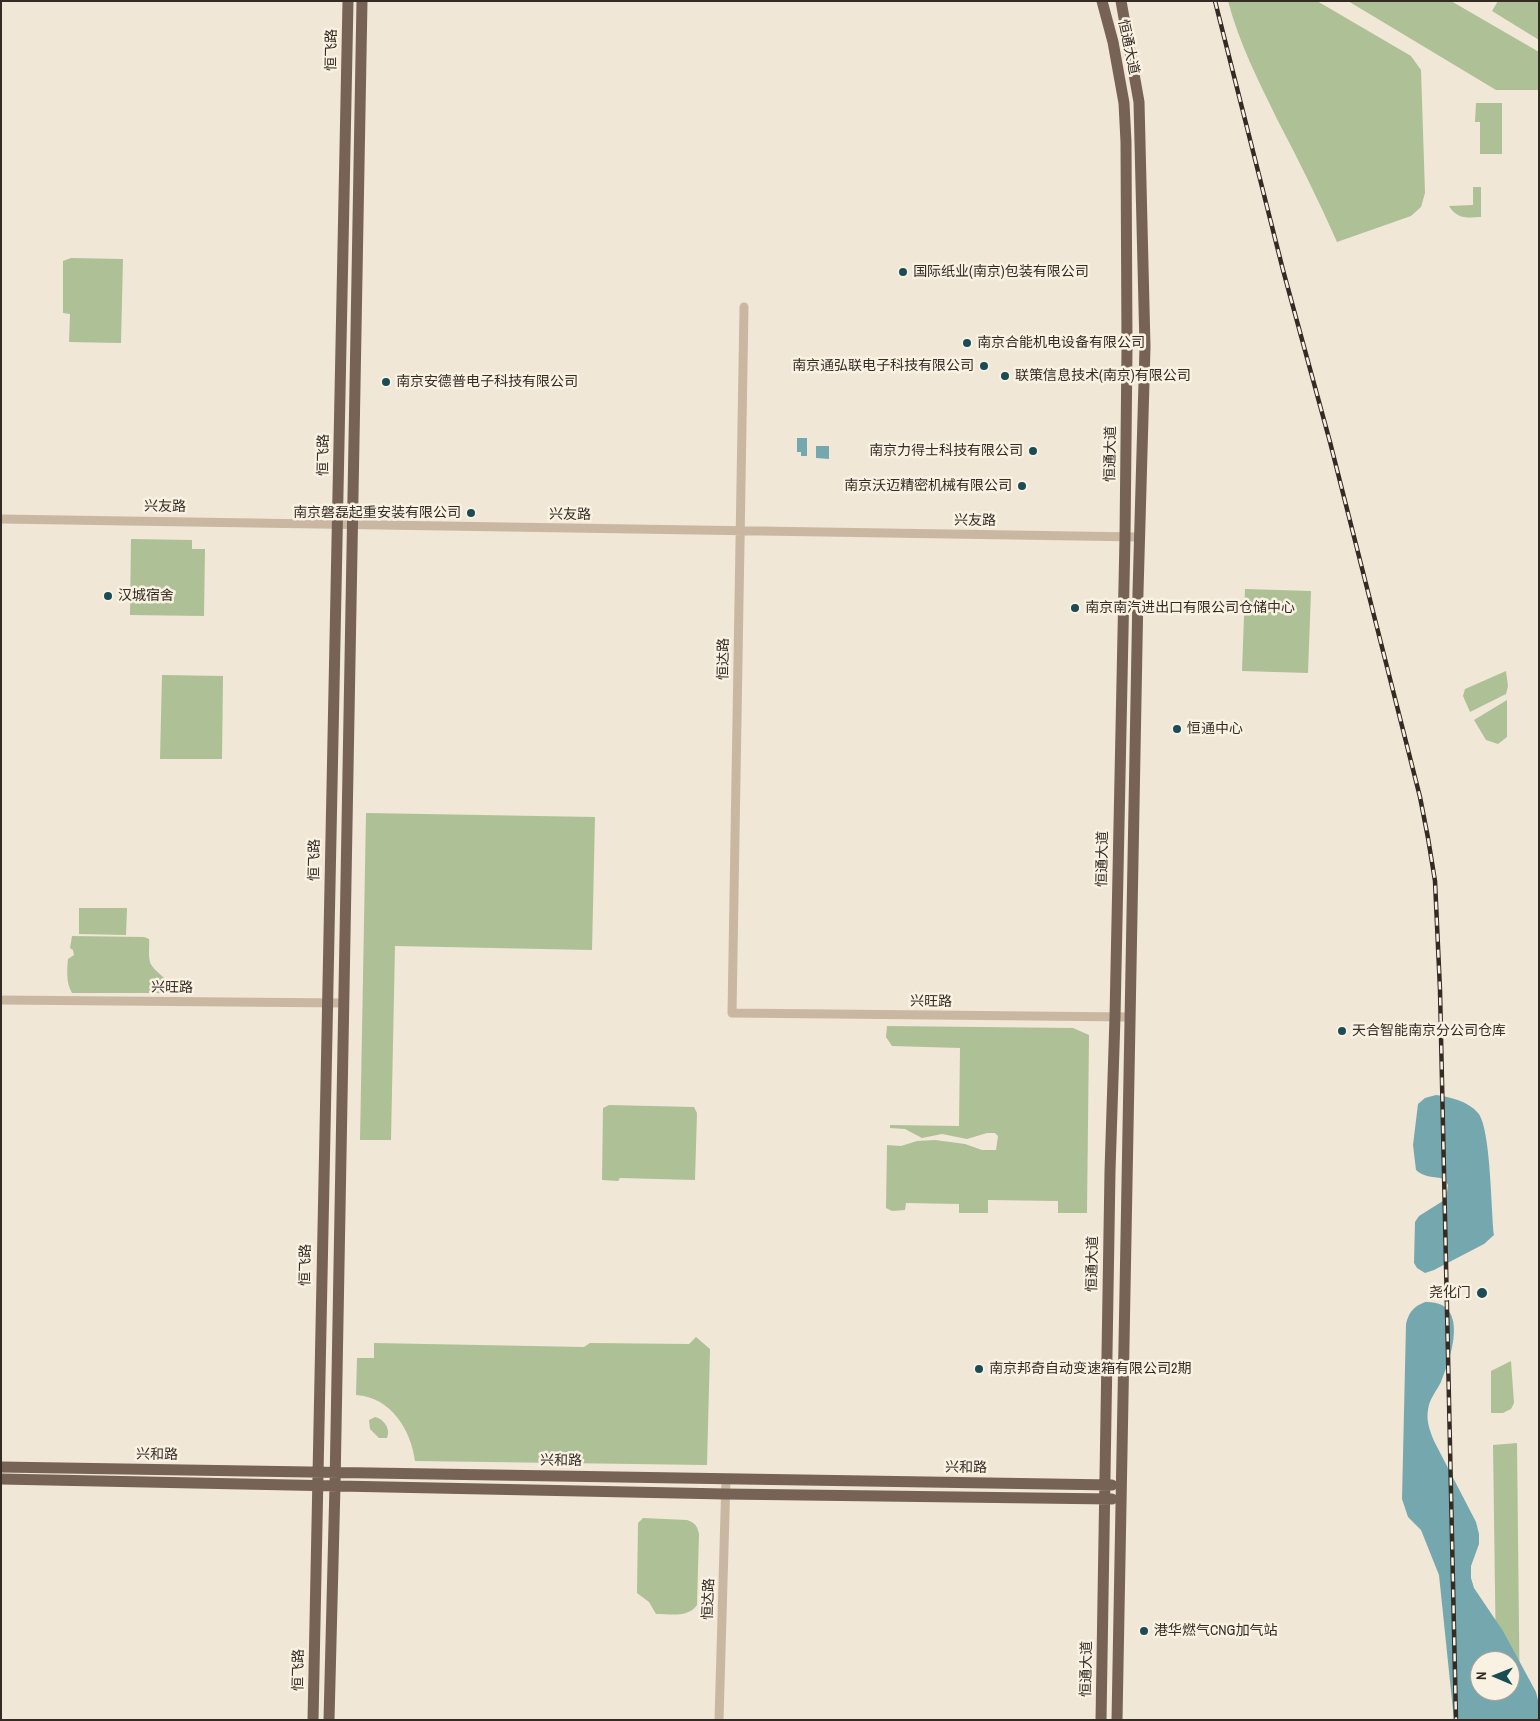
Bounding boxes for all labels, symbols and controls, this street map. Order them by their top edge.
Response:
street label: 恒通大道 [1114,18,1142,76]
street label: 恒飞路 [323,29,341,71]
place label: 国际纸业(南京)包装有限公司 [913,264,1089,280]
marker: 国际纸业(南京)包装有限公司 [897,266,909,278]
place label: 南京合能机电设备有限公司 [977,335,1145,351]
marker: 南京合能机电设备有限公司 [961,337,973,349]
place label: 南京通弘联电子科技有限公司 [792,358,974,374]
marker: 南京通弘联电子科技有限公司 [978,360,990,372]
place label: 联策信息技术(南京)有限公司 [1015,368,1191,384]
marker: 联策信息技术(南京)有限公司 [999,370,1011,382]
place label: 南京安德普电子科技有限公司 [396,374,578,390]
marker: 南京安德普电子科技有限公司 [380,376,392,388]
street label: 恒通大道 [1102,426,1120,482]
street label: 恒飞路 [315,434,333,476]
place label: 南京力得士科技有限公司 [869,443,1023,459]
marker: 南京力得士科技有限公司 [1027,445,1039,457]
place label: 南京沃迈精密机械有限公司 [844,478,1012,494]
marker: 南京沃迈精密机械有限公司 [1016,480,1028,492]
street label: 兴友路 [144,498,186,516]
place label: 南京磐磊起重安装有限公司 [293,505,461,521]
street label: 兴友路 [549,506,591,524]
marker: 南京磐磊起重安装有限公司 [465,507,477,519]
street label: 兴友路 [954,512,996,530]
place label: 汉城宿舍 [118,588,174,604]
marker: 汉城宿舍 [102,590,114,602]
place label: 南京南汽进出口有限公司仓储中心 [1085,600,1295,616]
marker: 南京南汽进出口有限公司仓储中心 [1069,602,1081,614]
street label: 恒达路 [715,638,733,680]
place label: 恒通中心 [1187,721,1243,737]
marker: 恒通中心 [1171,723,1183,735]
street label: 恒通大道 [1094,831,1112,887]
street label: 恒飞路 [306,839,324,881]
street label: 兴旺路 [151,979,193,997]
street label: 兴旺路 [910,993,952,1011]
place label: 天合智能南京分公司仓库 [1352,1023,1506,1039]
marker: 天合智能南京分公司仓库 [1336,1025,1348,1037]
street label: 恒通大道 [1084,1236,1102,1292]
street label: 恒飞路 [297,1244,315,1286]
place label: 尧化门 [1429,1285,1471,1301]
marker: 尧化门 [1475,1286,1489,1300]
place label: 南京邦奇自动变速箱有限公司2期 [989,1361,1191,1377]
marker: 南京邦奇自动变速箱有限公司2期 [973,1363,985,1375]
street label: 兴和路 [136,1446,178,1464]
street label: 兴和路 [540,1452,582,1470]
street label: 兴和路 [945,1459,987,1477]
street label: 恒达路 [700,1578,718,1620]
place label: 港华燃气CNG加气站 [1154,1623,1278,1639]
marker: 港华燃气CNG加气站 [1138,1625,1150,1637]
street label: 恒通大道 [1078,1641,1096,1697]
street label: 恒飞路 [290,1649,308,1691]
north arrow [1470,1651,1520,1701]
text: N [1472,1671,1490,1680]

